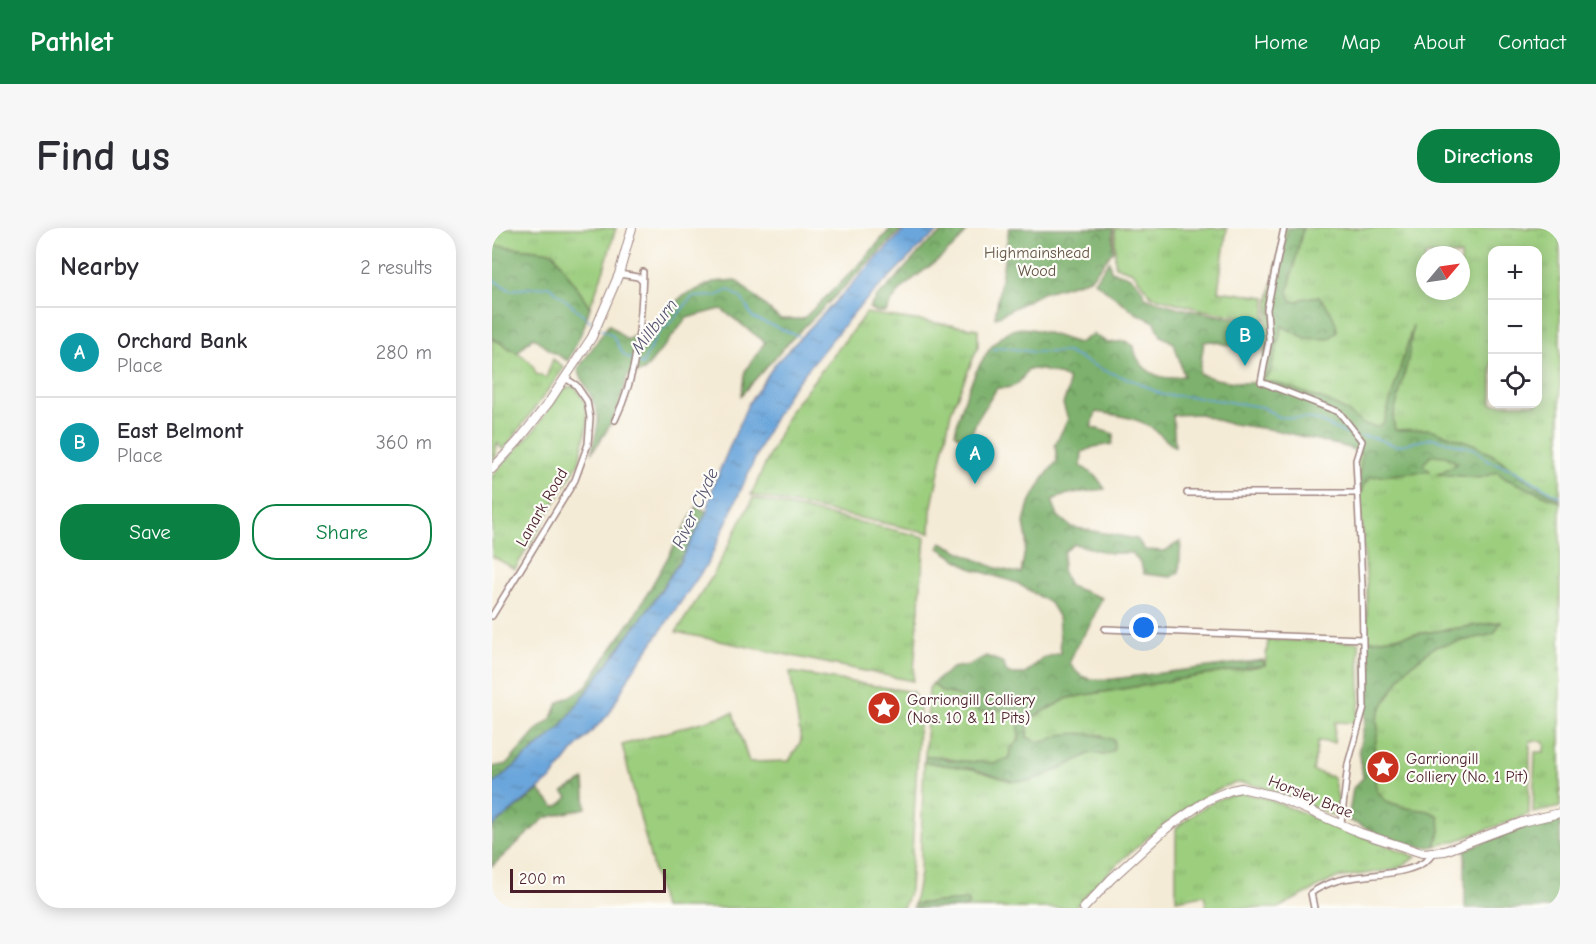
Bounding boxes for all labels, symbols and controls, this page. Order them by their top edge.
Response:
text: Pathlet [30,26,113,58]
text: Home [1254,30,1308,54]
text: Map [1341,30,1381,54]
text: About [1414,30,1465,54]
text: Contact [1498,30,1566,54]
button: Directions [1417,129,1560,183]
text: Find us [36,132,170,181]
park label: Highmainshead Wood [984,244,1090,280]
north arrow [1416,246,1470,300]
map controls [1488,246,1542,408]
button: + [1488,246,1542,300]
text: Nearby [60,252,139,282]
text: 2 results [360,256,432,279]
water label: Millburn [626,295,682,359]
button: − [1488,300,1542,354]
pin: B [1226,316,1264,366]
text: Orchard Bank [117,328,247,354]
text: A [74,341,85,364]
text: 280 m [376,341,432,364]
text: Place [117,354,163,377]
button: locate [1488,354,1542,408]
text: East Belmont [117,418,243,444]
text: B [73,431,86,454]
text: 360 m [376,431,432,454]
pin: A [956,434,994,484]
text: Place [117,444,163,467]
street label: Lanark Road [512,465,571,550]
water label: River Clyde [668,465,723,552]
button: Save [60,504,240,560]
button: Share [252,504,432,560]
your location [1129,613,1158,642]
place icon: Garriongill Colliery (Nos. 10 & 11 Pits) [866,690,902,726]
place label: Garriongill Colliery (Nos. 10 & 11 Pits) [907,691,1036,727]
place icon: Garriongill Colliery (No. 1 Pit) [1365,749,1401,785]
place label: Garriongill Colliery (No. 1 Pit) [1406,750,1528,786]
street label: Horsley Brae [1266,772,1355,822]
scale bar [510,866,666,894]
text: 200 m [519,870,565,888]

